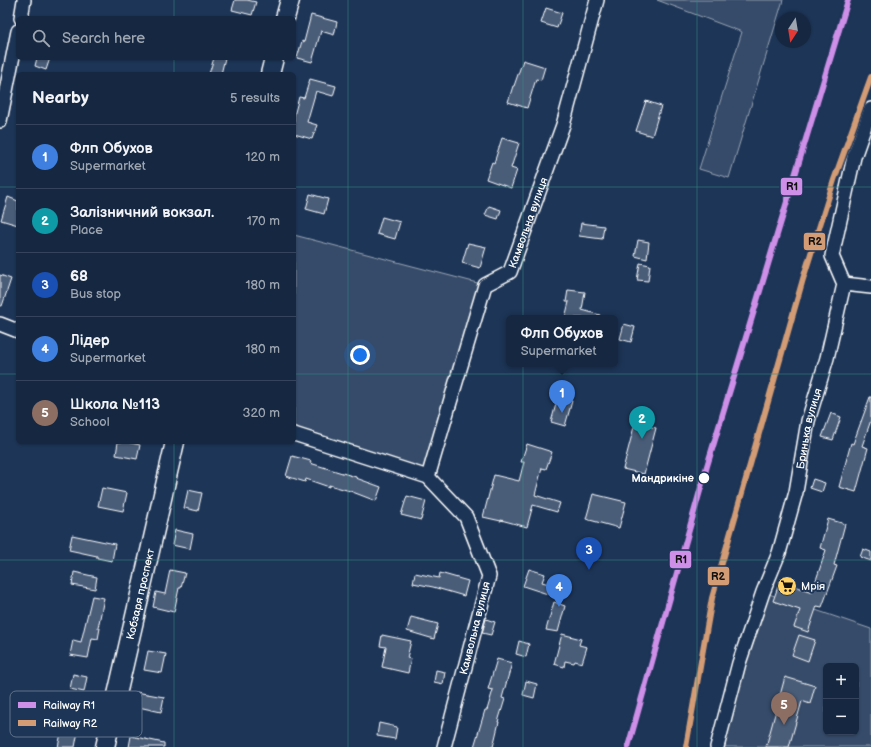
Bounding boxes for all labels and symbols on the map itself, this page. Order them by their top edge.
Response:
north arrow [775,12,811,48]
street label: Камвольна вулиця [506,175,550,270]
line badge: R1 [780,177,803,196]
text: R1 [786,180,798,193]
line badge: R2 [803,232,826,251]
text: R2 [808,235,822,248]
your location [350,345,370,365]
pin: 1 [549,380,575,413]
street label: Бринька вулиця [793,387,824,470]
pin: 2 [629,406,655,439]
marker: Мандрикіне [697,471,711,485]
place label: Мандрикіне [632,472,694,485]
pin: 3 [576,537,602,570]
street label: Кобзаря проспект [123,547,157,641]
line badge: R1 [669,550,692,569]
text: R1 [675,553,687,566]
line badge: R2 [707,566,730,586]
text: R2 [711,570,725,583]
pin: 4 [546,574,572,607]
supermarket icon: Мрія [776,575,798,597]
street label: Камвольна вулиця [457,580,493,676]
place label: Мрія [801,580,825,593]
legend [10,691,142,737]
pin: 5 [771,692,797,725]
text: Railway R1 [43,699,95,712]
text: Railway R2 [43,717,98,730]

